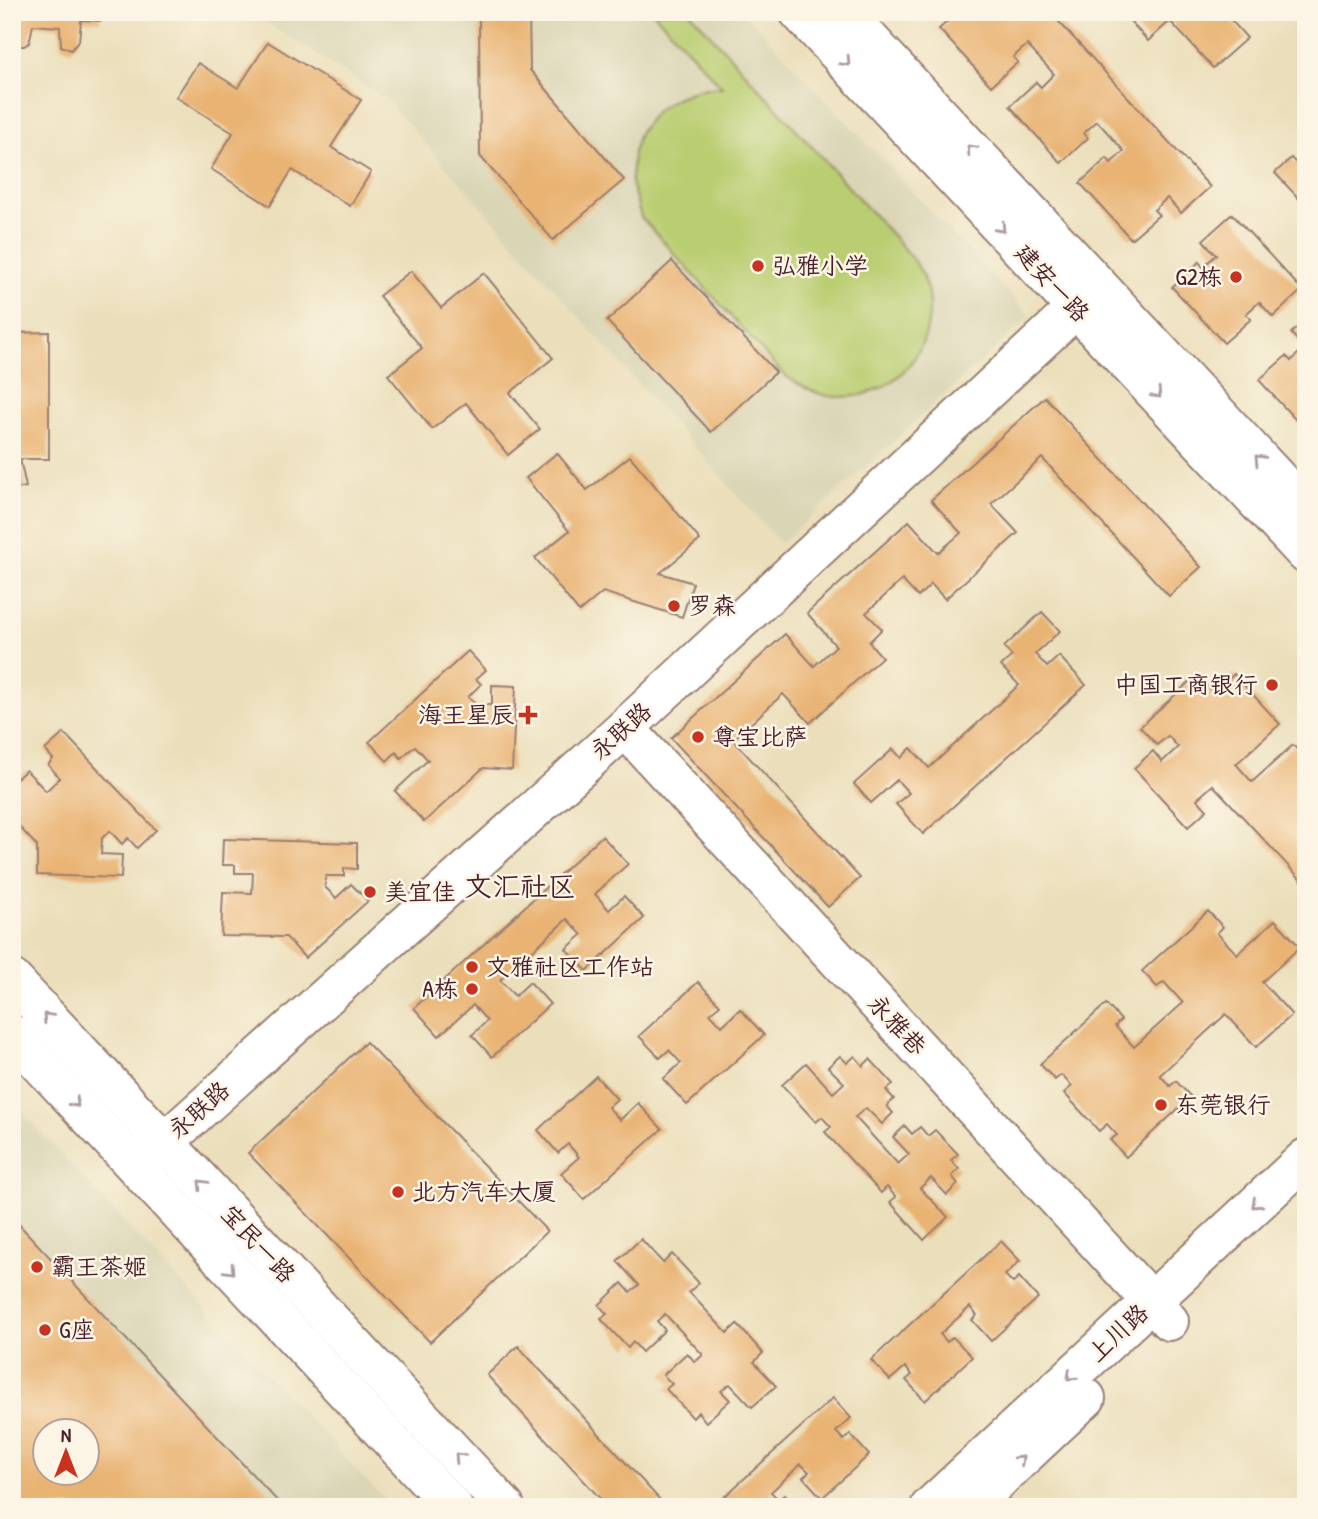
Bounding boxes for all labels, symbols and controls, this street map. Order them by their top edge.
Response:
one-way arrow [837,54,850,67]
one-way arrow [967,144,979,157]
one-way arrow [993,220,1005,233]
street label: 建安一路 [1008,236,1097,328]
place label: 弘雅小学 [772,249,868,281]
marker: 弘雅小学 [750,258,766,274]
place label: G2栋 [1175,260,1222,292]
marker: G2栋 [1228,269,1244,285]
one-way arrow [1148,386,1161,399]
one-way arrow [1255,454,1268,467]
place label: 罗森 [688,589,736,621]
marker: 罗森 [666,598,682,614]
place label: 中国工商银行 [1114,668,1258,700]
marker: 中国工商银行 [1264,677,1280,693]
street label: 永联路 [583,694,658,766]
place label: 海王星辰 [418,698,514,730]
marker: 海王星辰 [520,707,536,723]
place label: 尊宝比萨 [712,720,808,752]
marker: 尊宝比萨 [690,729,706,745]
district label: 文汇社区 [464,867,576,905]
place label: 美宜佳 [384,875,456,907]
marker: 美宜佳 [362,884,378,900]
place label: 文雅社区工作站 [486,950,654,982]
marker: 文雅社区工作站 [464,959,480,975]
place label: A栋 [422,972,458,1004]
marker: A栋 [464,981,480,997]
street label: 永雅巷 [861,987,934,1062]
one-way arrow [43,1012,56,1025]
street label: 永联路 [161,1073,236,1145]
place label: 东莞银行 [1175,1088,1271,1120]
one-way arrow [67,1095,79,1108]
marker: 东莞银行 [1153,1097,1169,1113]
place label: 北方汽车大厦 [412,1175,556,1207]
one-way arrow [198,1179,210,1192]
marker: 北方汽车大厦 [390,1184,406,1200]
one-way arrow [1251,1196,1264,1209]
street label: 宝民一路 [214,1197,303,1289]
place label: 霸王茶姬 [51,1250,147,1282]
marker: 霸王茶姬 [29,1259,45,1275]
one-way arrow [221,1262,234,1275]
street label: 上川路 [1080,1296,1155,1369]
place label: G座 [59,1313,95,1345]
marker: G座 [37,1322,53,1338]
one-way arrow [1066,1368,1079,1380]
north arrow [32,1418,102,1488]
text: N [61,1422,71,1448]
one-way arrow [454,1452,467,1465]
one-way arrow [1012,1456,1025,1468]

